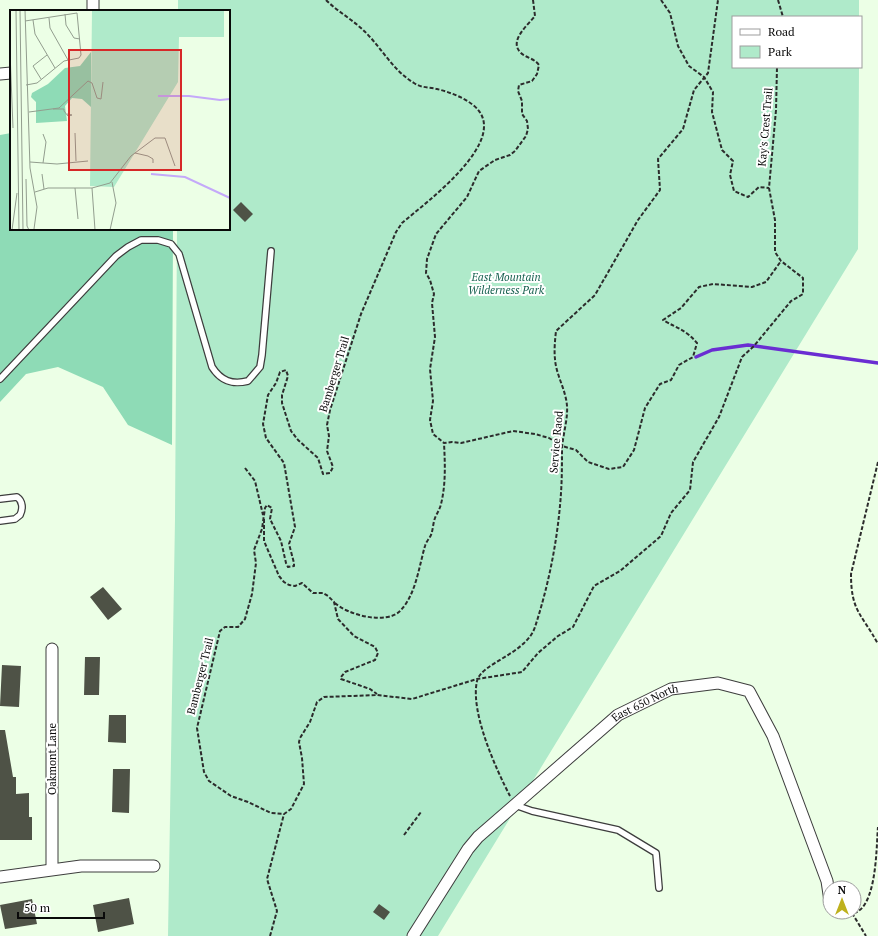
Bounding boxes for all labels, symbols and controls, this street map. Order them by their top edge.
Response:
inset map [10,10,230,230]
legend [732,16,862,68]
text: Road [768,24,795,39]
text: Park [768,44,793,59]
street label: Kay's Crest Trail [755,87,775,167]
park label: East Mountain Wilderness Park [468,270,545,297]
street label: Bamberger Trail [316,334,352,414]
street label: Service Raod [546,410,566,474]
street label: Bamberger Trail [184,636,216,716]
street label: East 650 North [608,681,679,725]
street label: Oakmont Lane [45,723,59,795]
north arrow [822,880,862,920]
text: N [838,883,847,897]
scale bar [18,894,104,920]
text: 50 m [24,900,51,915]

